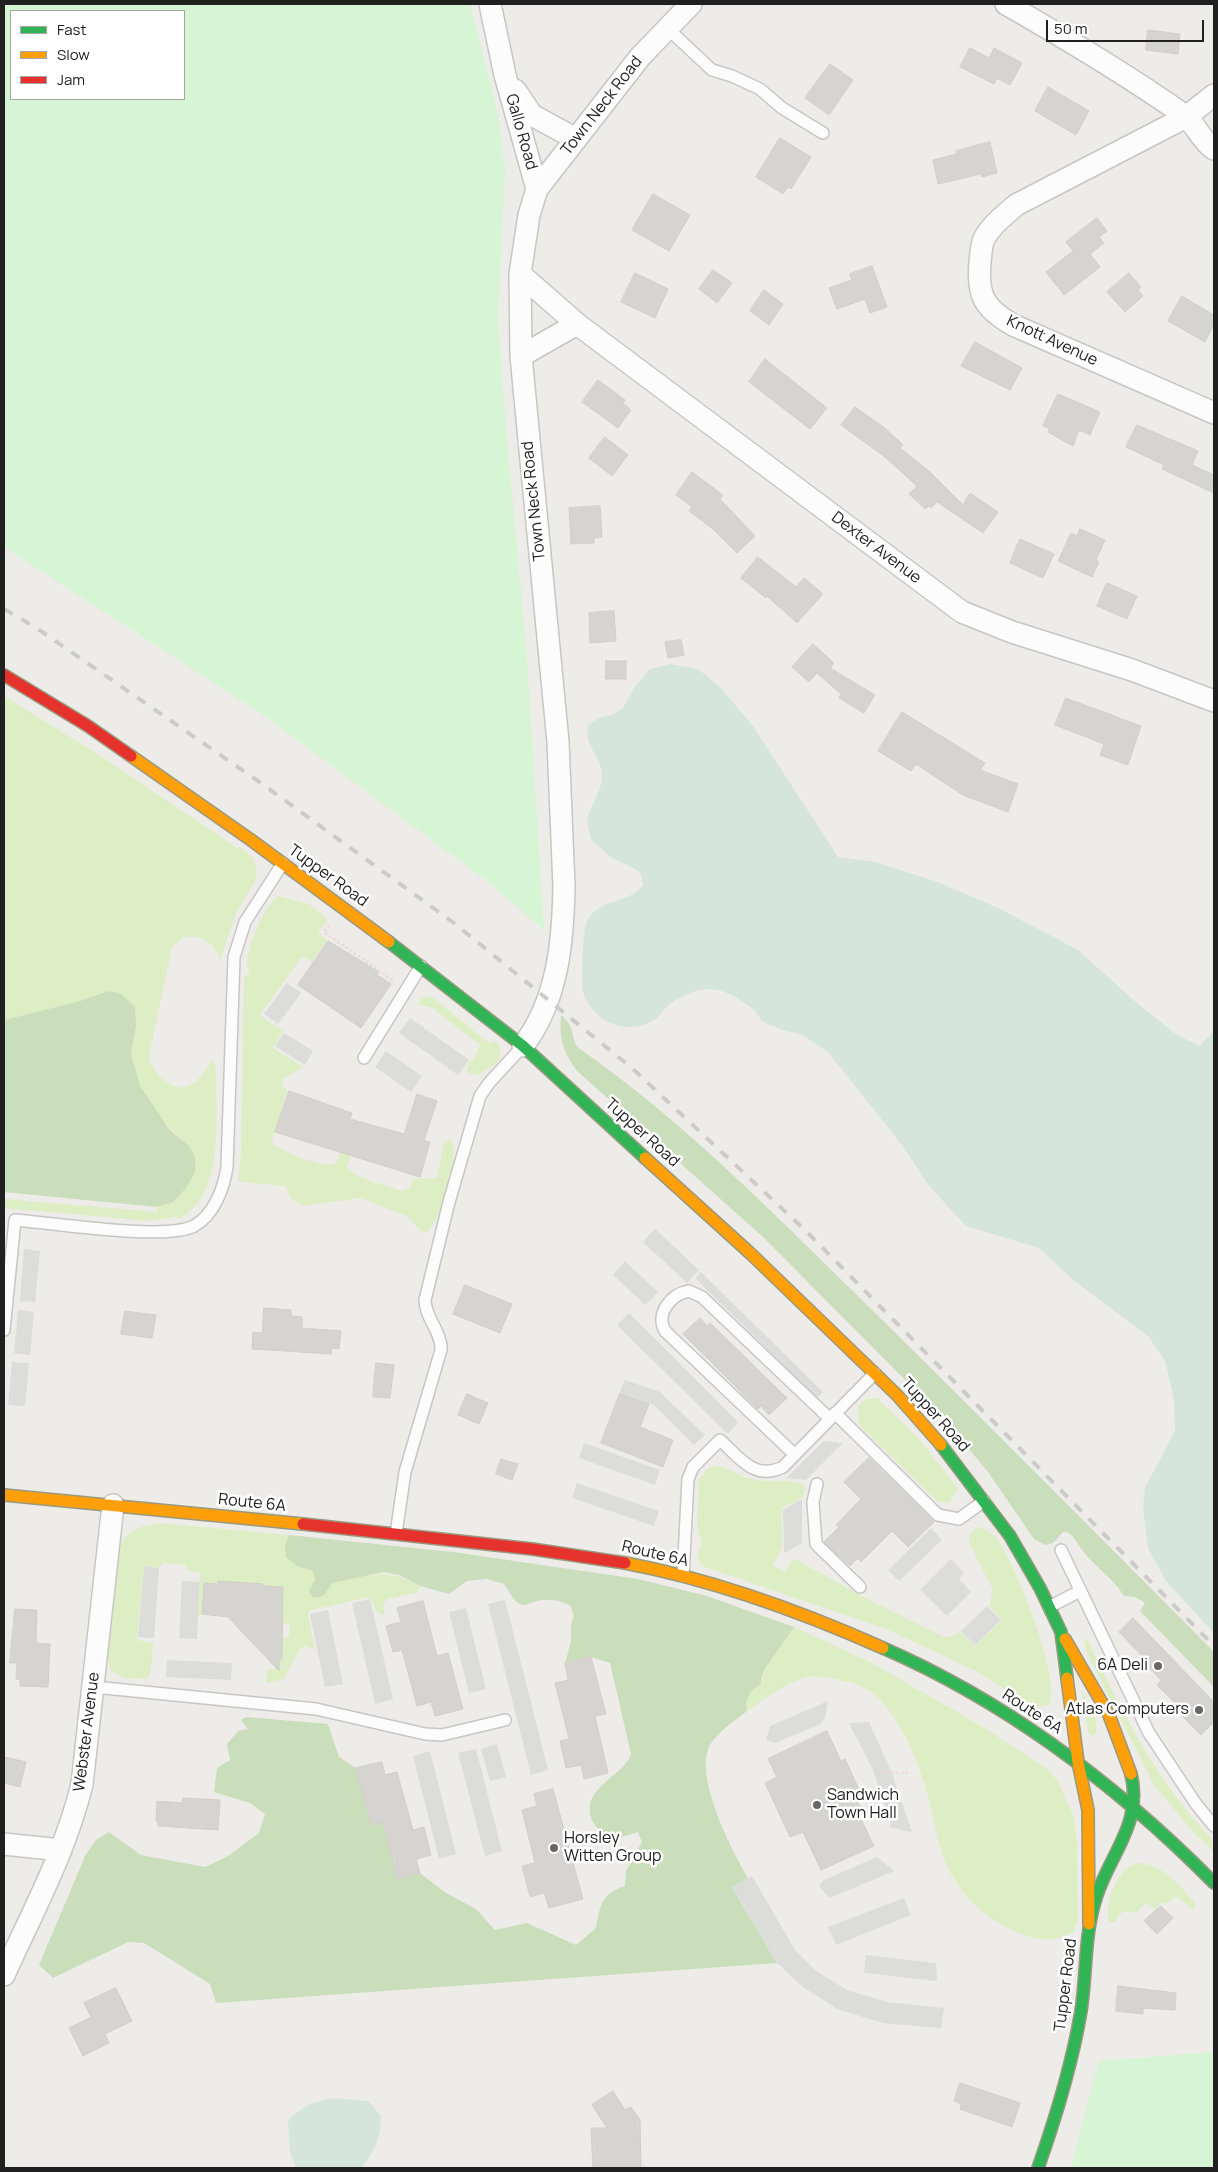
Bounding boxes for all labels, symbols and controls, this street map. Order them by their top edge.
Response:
legend [10,10,185,100]
scale bar [1048,10,1206,42]
text: 50 m [1054,18,1088,39]
text: Fast [57,19,86,40]
text: Slow [57,44,90,65]
street label: Town Neck Road [557,53,647,159]
text: Jam [57,69,85,90]
street label: Gallo Road [501,92,541,172]
street label: Knott Avenue [1003,312,1101,370]
street label: Town Neck Road [518,440,550,562]
street label: Dexter Avenue [827,508,925,588]
street label: Tupper Road [285,841,371,911]
street label: Tupper Road [601,1095,683,1171]
street label: Tupper Road [897,1374,973,1456]
street label: Route 6A [217,1490,287,1516]
street label: Route 6A [620,1537,690,1571]
place label: 6A Deli [1097,1656,1148,1676]
marker: 6A Deli [1152,1660,1164,1672]
street label: Webster Avenue [70,1671,104,1793]
street label: Route 6A [998,1685,1066,1739]
place label: Atlas Computers [1066,1700,1189,1720]
marker: Atlas Computers [1193,1704,1205,1716]
place label: Sandwich Town Hall [827,1786,899,1824]
marker: Sandwich Town Hall [811,1799,823,1811]
place label: Horsley Witten Group [564,1829,661,1867]
marker: Horsley Witten Group [548,1842,560,1854]
street label: Tupper Road [1051,1937,1081,2033]

